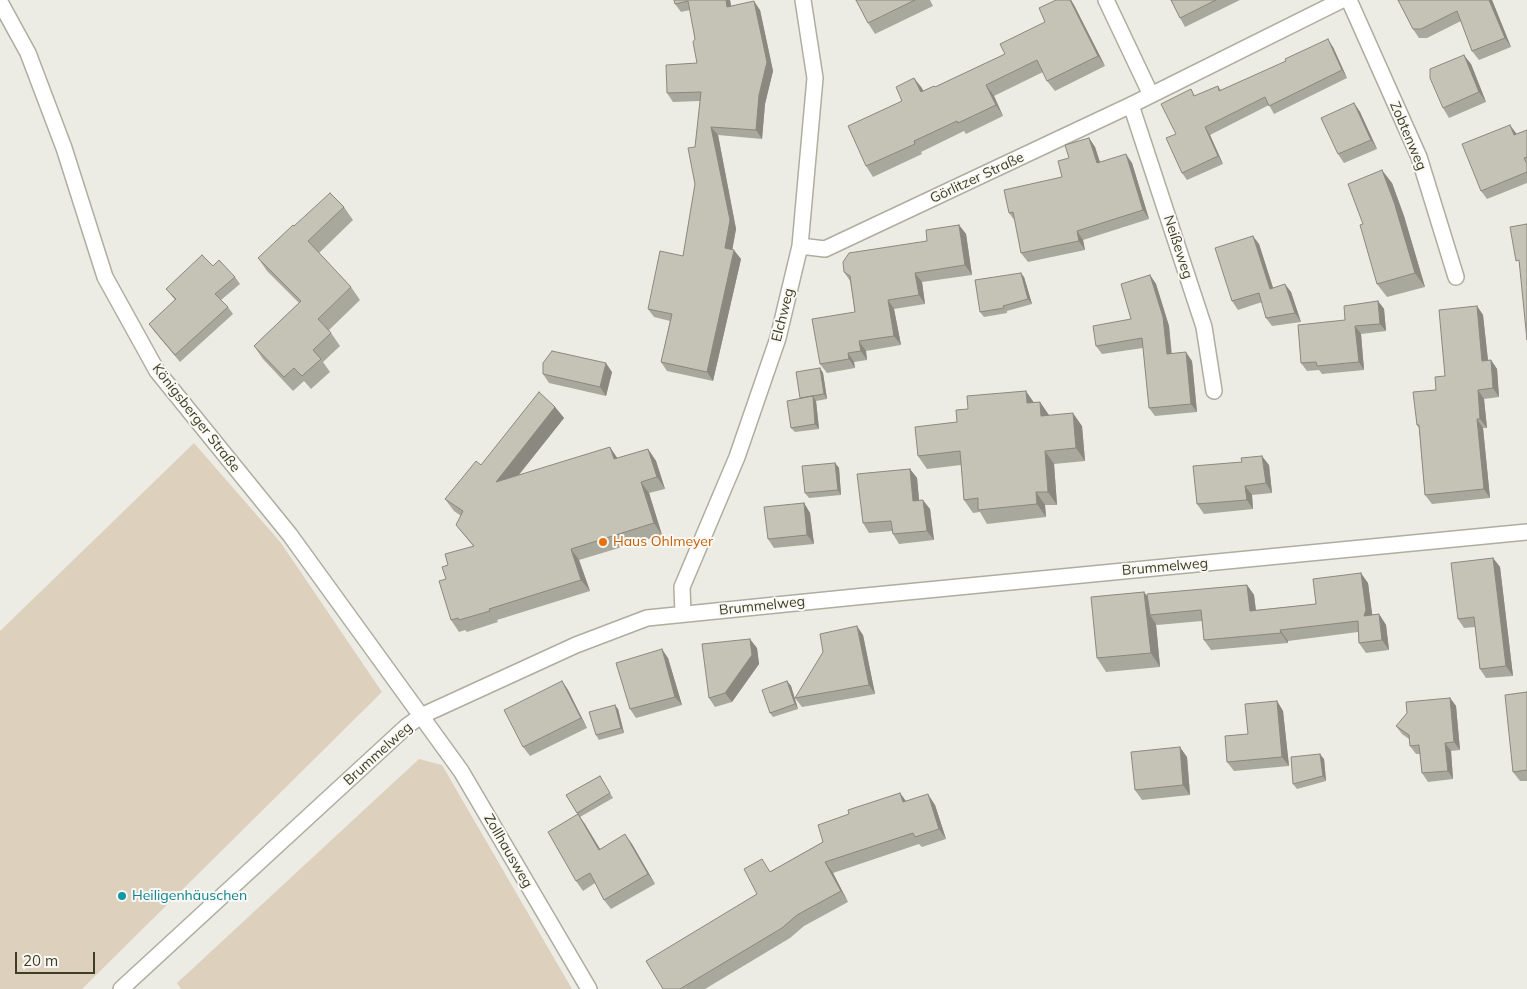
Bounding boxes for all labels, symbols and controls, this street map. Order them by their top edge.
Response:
street label: Zobtenweg [1386,99,1430,173]
street label: Görlitzer Straße [927,149,1027,207]
street label: Neißeweg [1160,213,1196,281]
street label: Elchweg [768,286,798,344]
street label: Königsberger Straße [148,360,244,476]
place label: Haus Ohlmeyer [613,534,713,550]
marker: Haus Ohlmeyer [597,536,609,548]
street label: Brummelweg [1121,555,1209,579]
street label: Brummelweg [718,593,806,619]
street label: Brummelweg [340,719,416,789]
street label: Zollhausweg [480,811,536,891]
place label: Heiligenhäuschen [132,888,247,904]
marker: Heiligenhäuschen [116,890,128,902]
scale bar [18,942,98,974]
text: 20 m [23,951,58,970]

